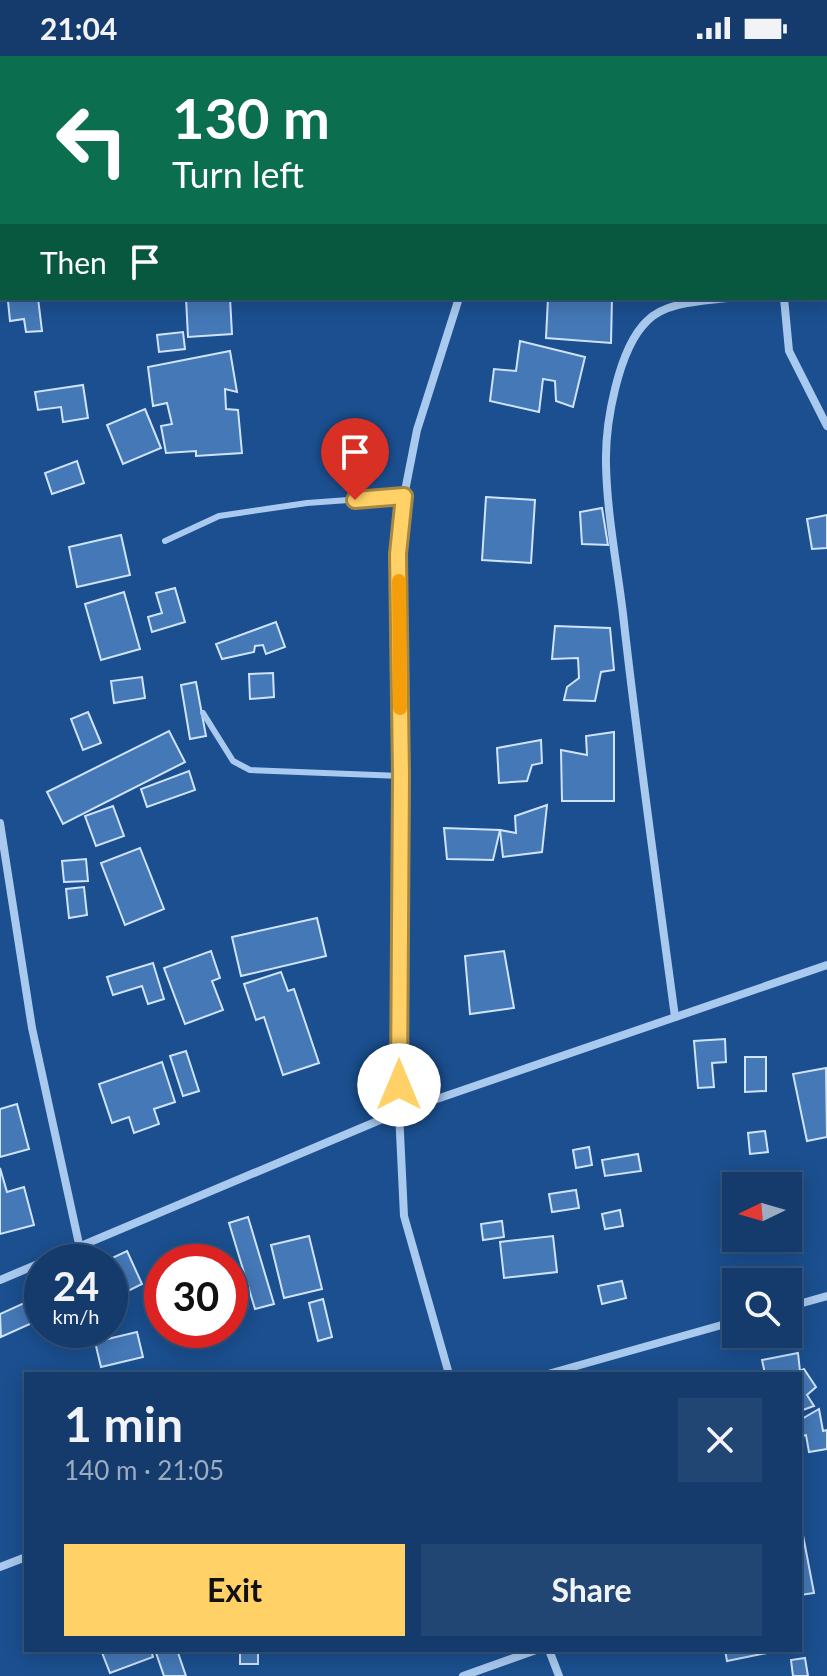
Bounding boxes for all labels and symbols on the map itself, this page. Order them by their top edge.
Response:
pin [321,418,389,500]
position arrow [357,1043,441,1127]
north arrow [722,1172,802,1252]
speed limit sign: 30 [144,1244,248,1348]

